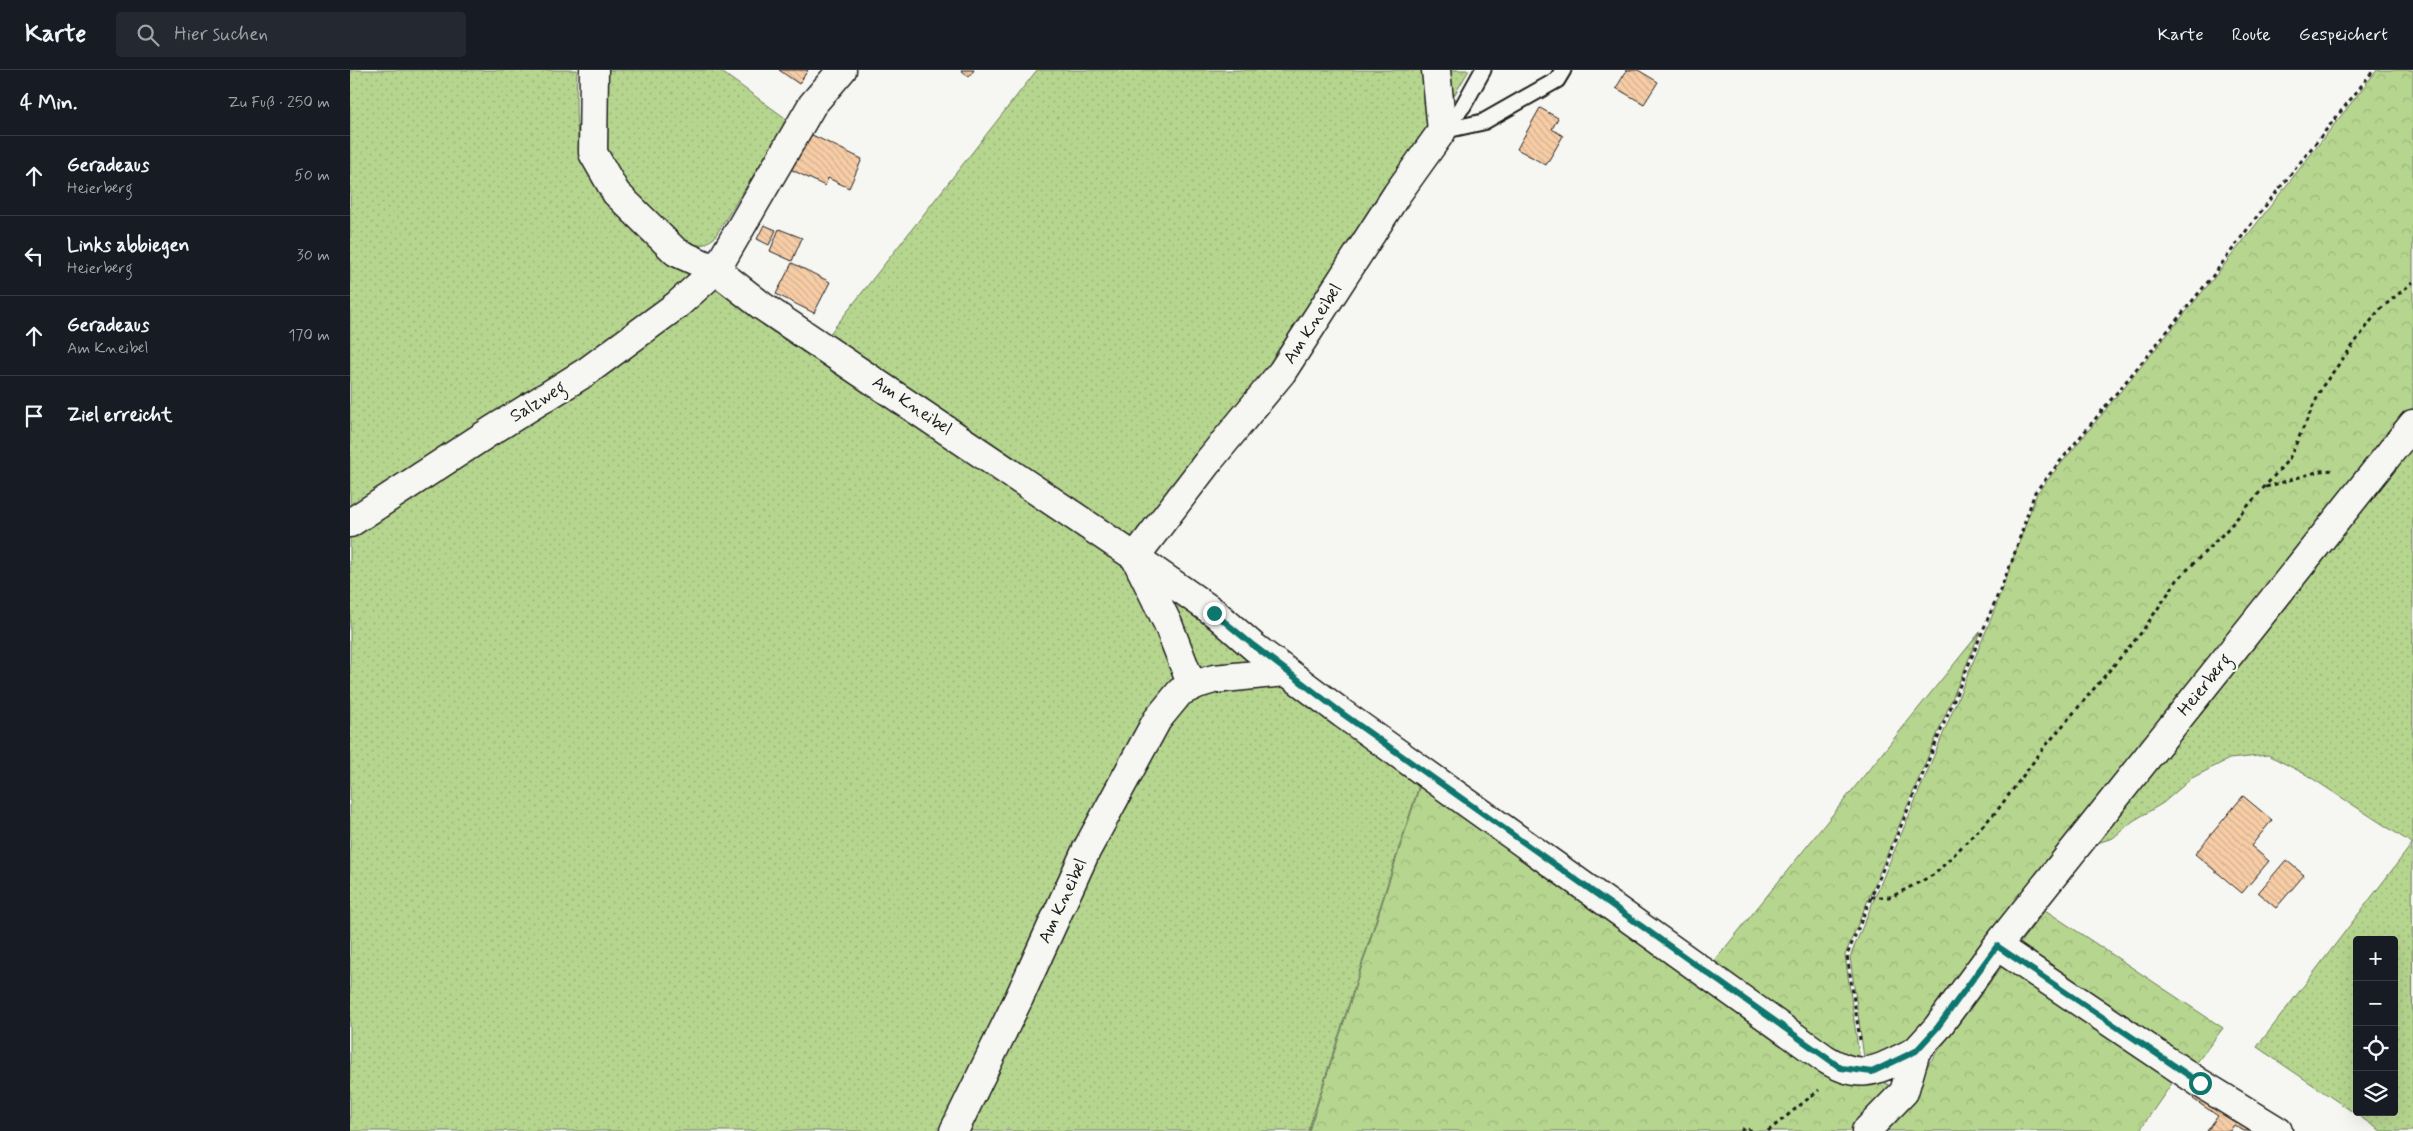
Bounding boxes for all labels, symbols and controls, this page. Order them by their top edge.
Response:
search box [116,12,466,57]
text: Karte [25,19,86,50]
icon: search [134,21,162,49]
text: Hier suchen [174,22,268,47]
text: Karte [2158,23,2204,47]
text: Route [2232,23,2271,47]
text: Gespeichert [2299,23,2388,47]
text: 4 Min. [20,89,77,117]
text: Zu Fuß · 250 m [228,92,330,113]
text: Geradeaus [67,153,149,178]
icon: ahead [20,162,48,190]
text: 50 m [294,165,330,186]
text: Heierberg [67,178,133,199]
text: Links abbiegen [67,233,189,258]
icon: left [20,242,48,270]
text: 30 m [297,245,330,266]
text: Heierberg [67,258,133,279]
street label: Am Kneibel [1278,279,1348,369]
text: Geradeaus [67,313,149,338]
icon: ahead [20,322,48,350]
text: 170 m [288,325,330,346]
text: Am Kneibel [67,338,148,359]
street label: Am Kneibel [867,370,957,442]
street label: Salzweg [505,375,572,430]
icon: arrive [20,402,48,430]
text: Ziel erreicht [67,403,172,428]
route end [1203,602,1226,625]
street label: Heierberg [2172,649,2239,723]
street label: Am Kneibel [1033,854,1093,948]
map controls [2353,936,2398,1116]
button: + [2353,936,2398,981]
button: − [2353,981,2398,1026]
button: locate [2353,1026,2398,1071]
button: layers [2353,1071,2398,1116]
route start [2189,1072,2212,1095]

